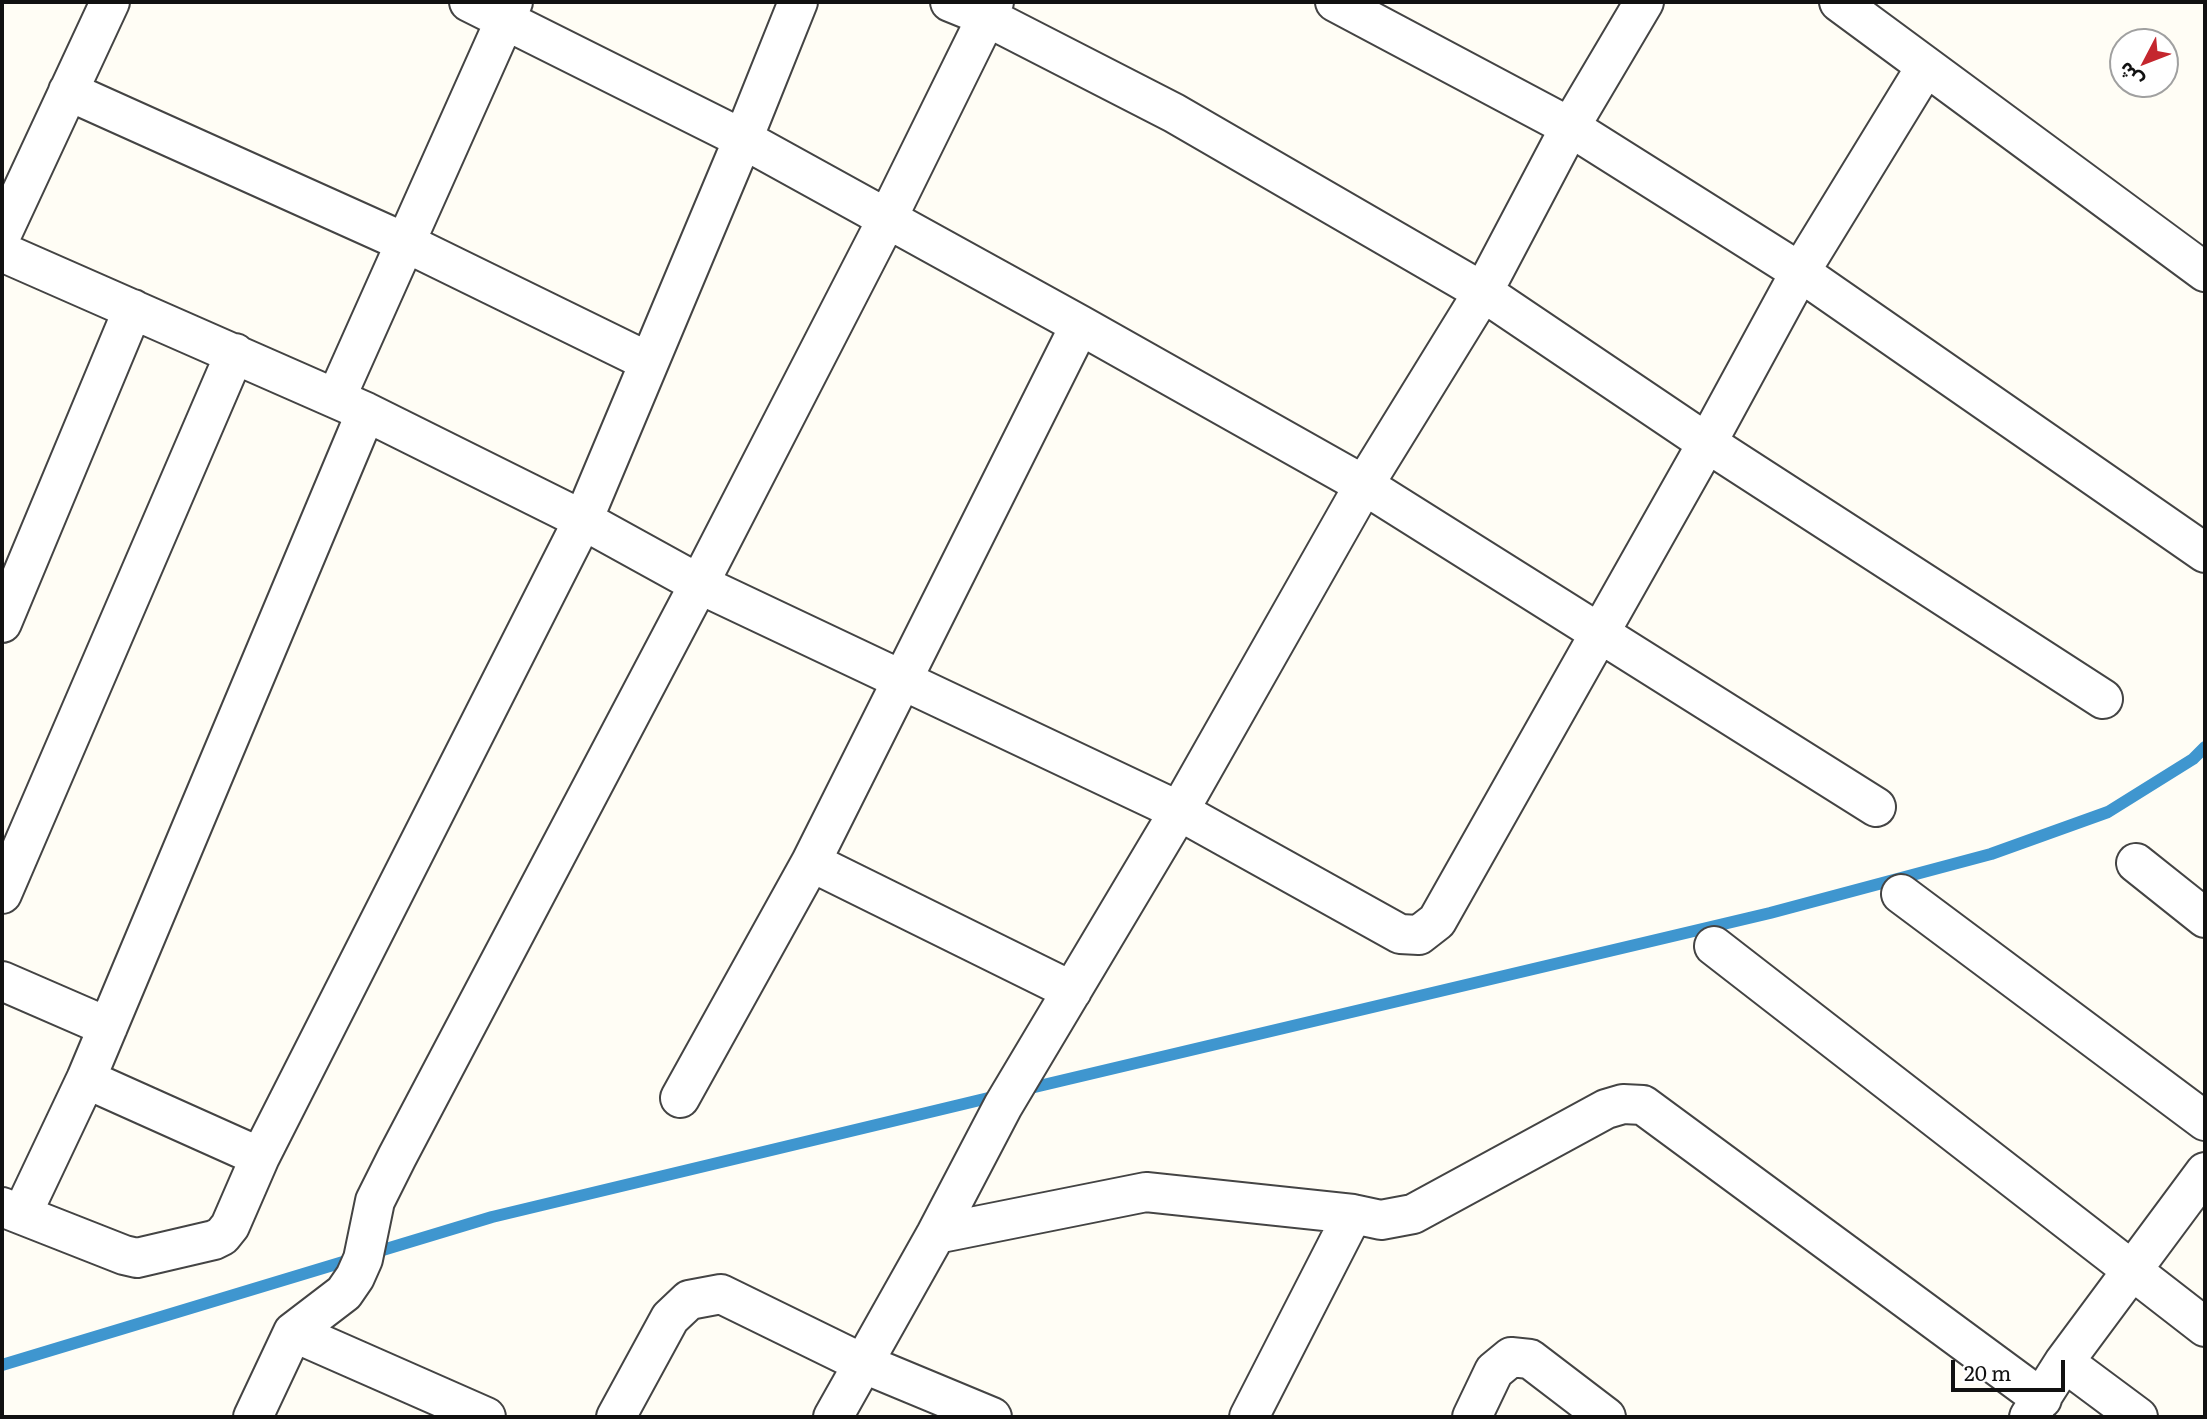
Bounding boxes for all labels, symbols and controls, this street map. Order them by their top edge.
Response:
north arrow [2109,28,2179,98]
text: ش [2111,57,2149,95]
scale bar [1955,1346,2069,1390]
text: 20 m [1964,1356,2011,1387]

